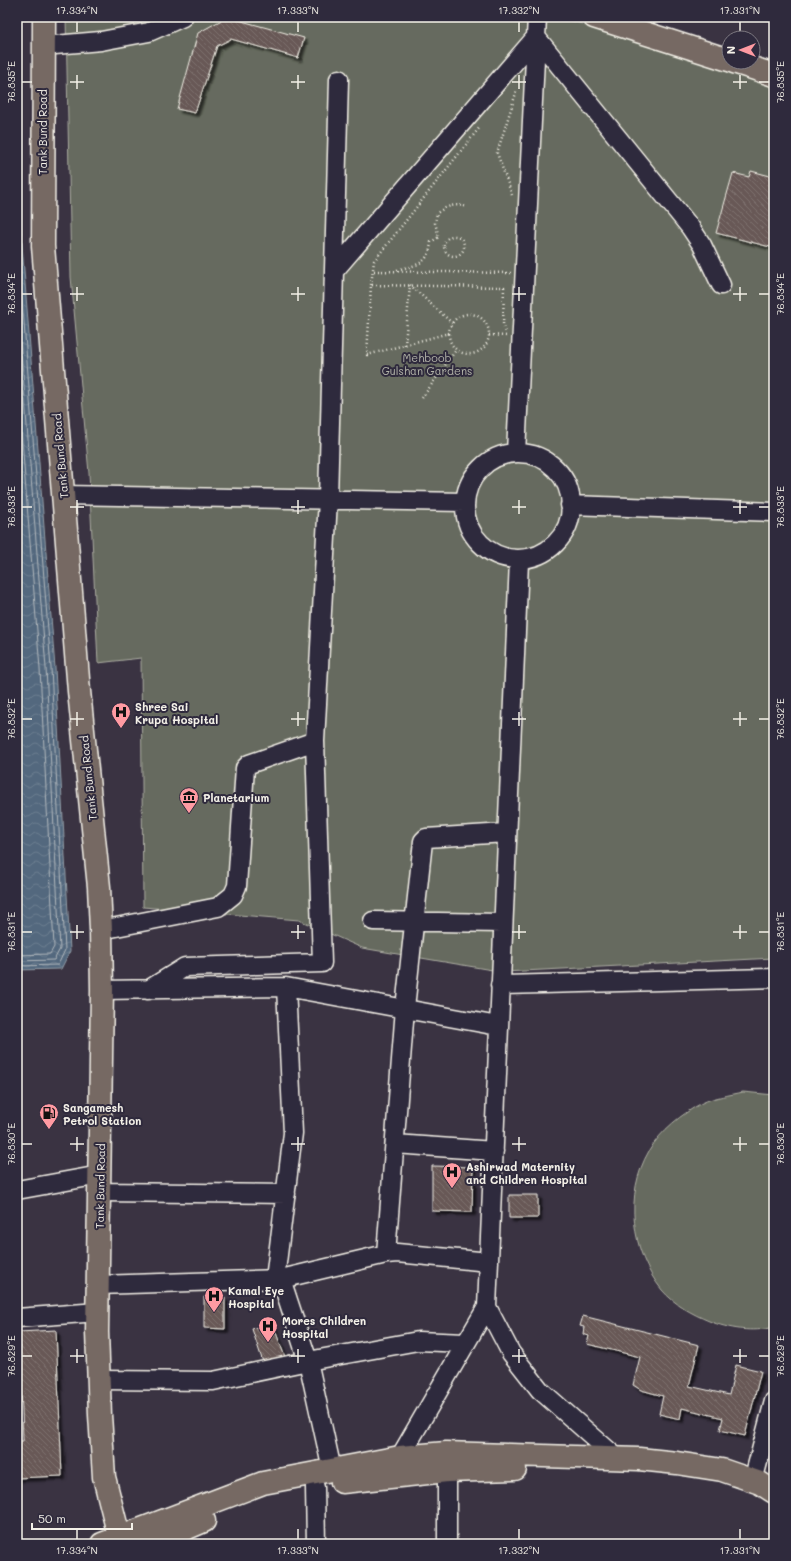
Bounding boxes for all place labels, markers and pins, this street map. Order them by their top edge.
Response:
place label: Shree Sai Krupa Hospital [135,699,218,727]
hospital icon: Shree Sai Krupa Hospital [110,701,132,729]
museum icon: Planetarium [178,786,200,814]
place label: Planetarium [203,790,269,805]
place label: Sangamesh Petrol Station [63,1100,141,1128]
fuel station icon: Sangamesh Petrol Station [38,1102,60,1130]
place label: Ashirwad Maternity and Children Hospital [466,1159,587,1187]
hospital icon: Ashirwad Maternity and Children Hospital [441,1161,463,1189]
place label: Kamal Eye Hospital [228,1283,284,1311]
hospital icon: Kamal Eye Hospital [203,1285,225,1313]
place label: Mores Children Hospital [282,1313,366,1341]
hospital icon: Mores Children Hospital [257,1315,279,1343]

